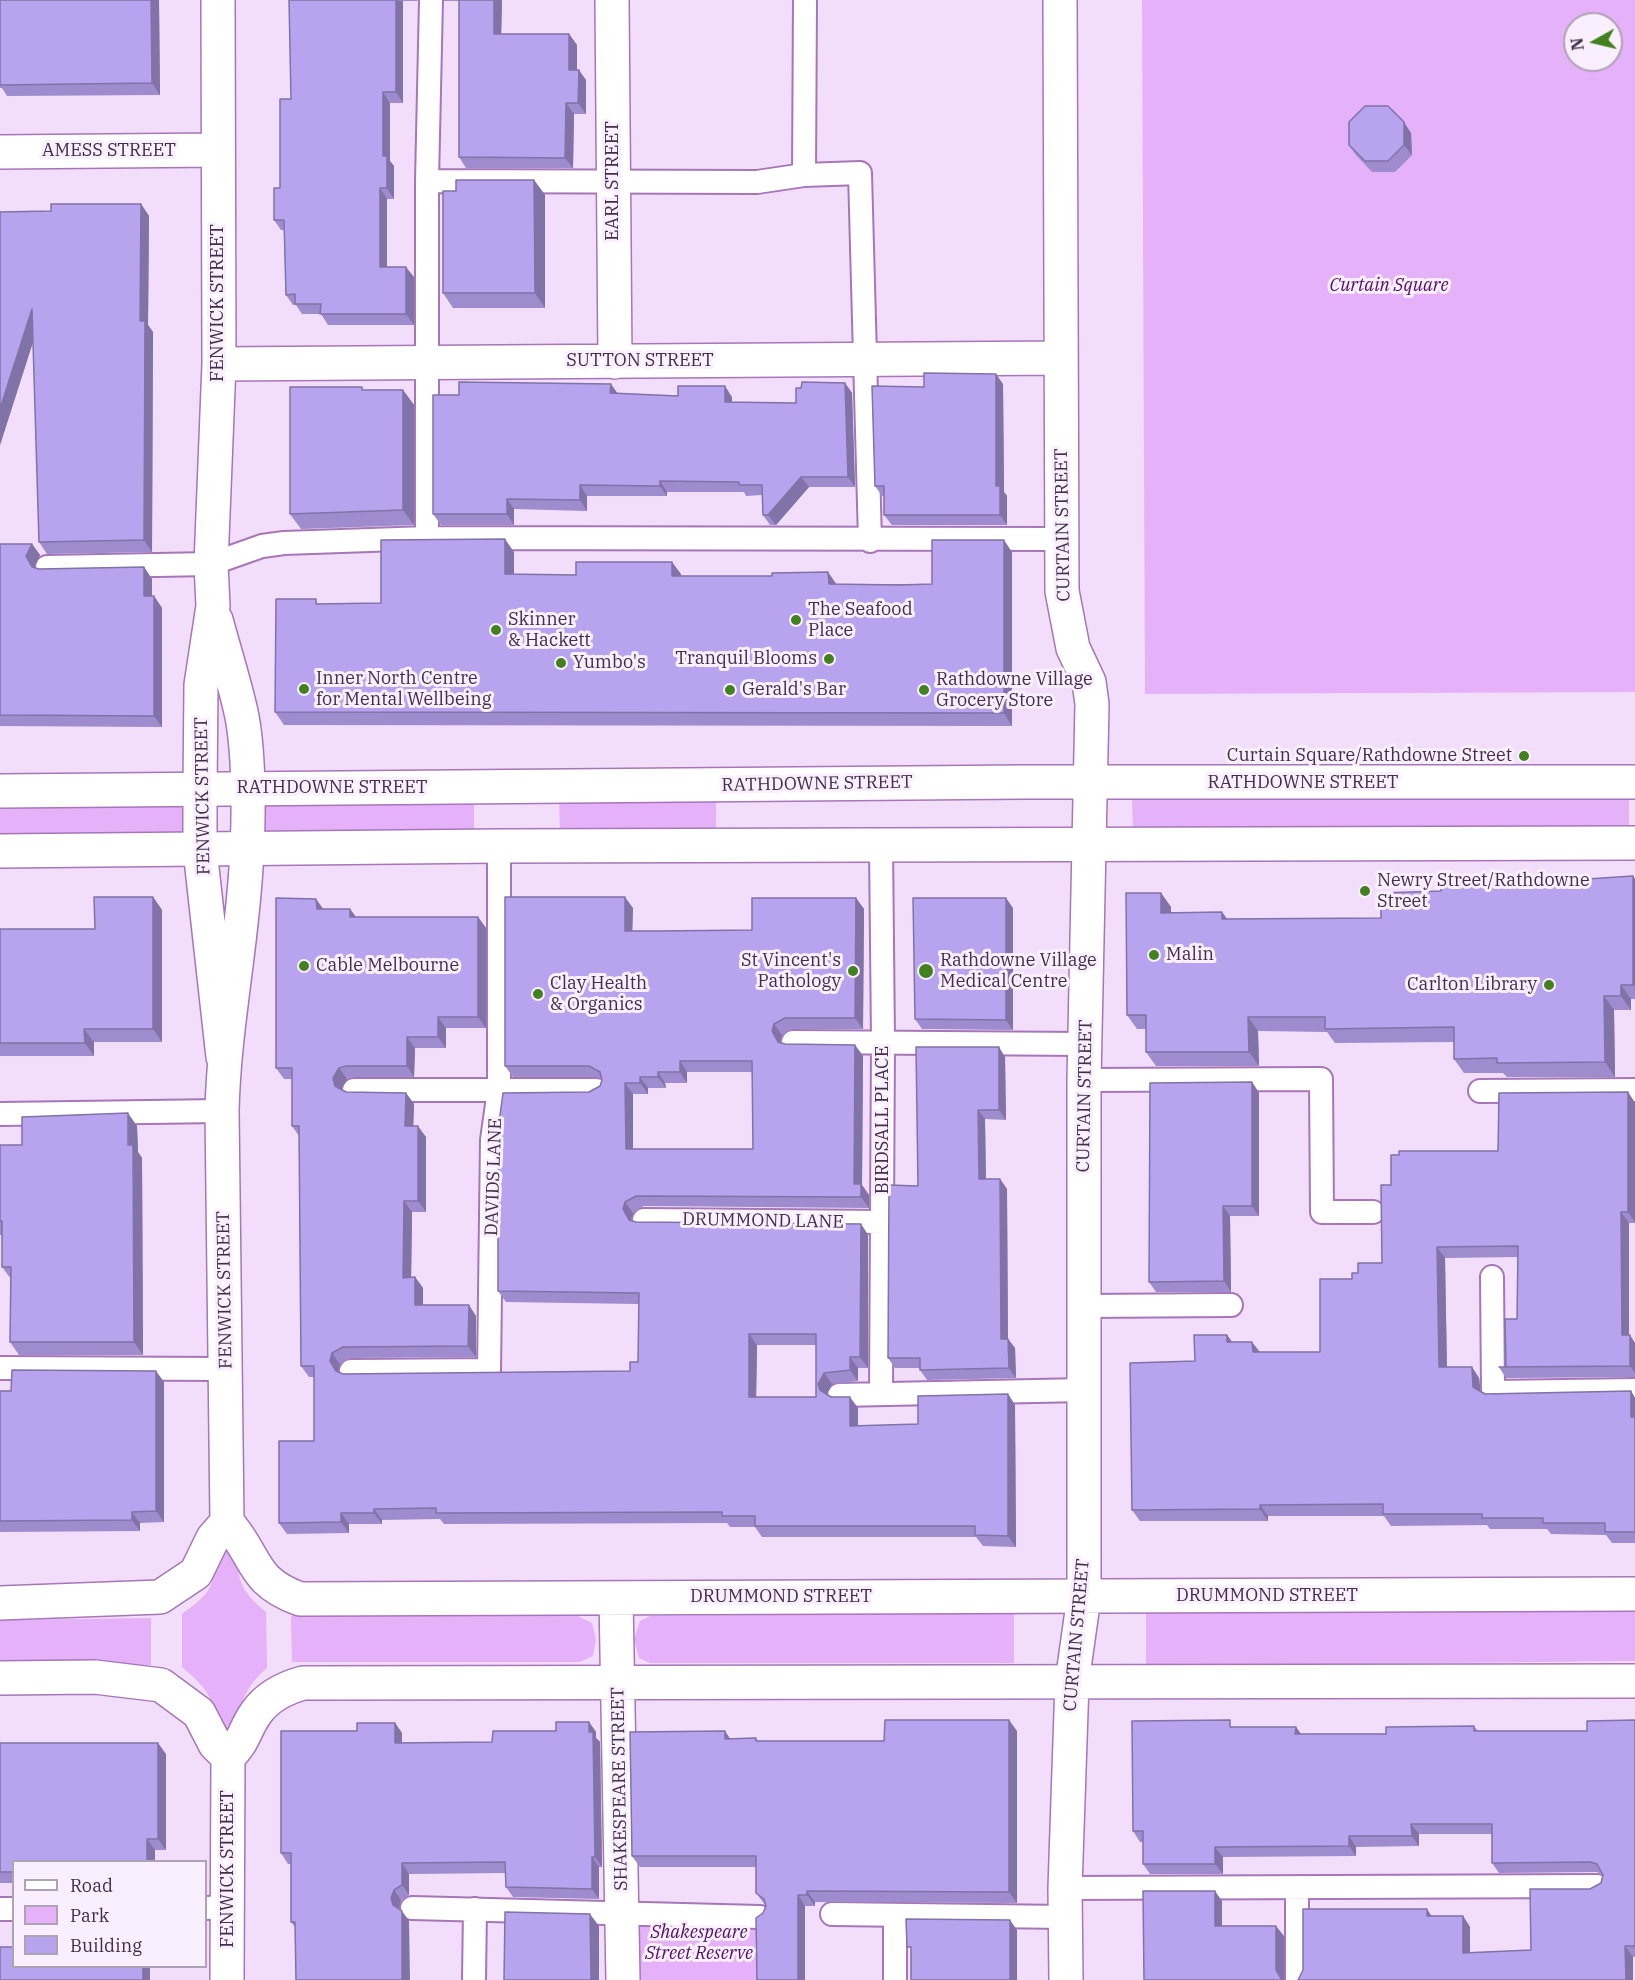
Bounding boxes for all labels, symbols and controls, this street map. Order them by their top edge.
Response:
north arrow [1563,12,1623,72]
text: N [1566,37,1588,52]
street label: EARL STREET [602,121,624,241]
street label: AMESS STREET [42,140,176,162]
street label: FENWICK STREET [207,224,229,382]
park label: Curtain Square [1330,275,1448,297]
street label: SUTTON STREET [566,350,714,372]
street label: CURTAIN STREET [1051,448,1075,602]
place label: The Seafood Place [808,599,913,642]
place label: Skinner & Hackett [508,609,591,652]
marker: The Seafood Place [789,613,803,627]
marker: Skinner & Hackett [489,623,503,637]
place label: Tranquil Blooms [675,648,817,670]
place label: Yumbo's [573,652,646,674]
marker: Tranquil Blooms [822,652,836,666]
marker: Yumbo's [554,656,568,670]
place label: Inner North Centre for Mental Wellbeing [316,668,492,710]
place label: Rathdowne Village Grocery Store [936,669,1093,712]
place label: Gerald's Bar [742,679,846,701]
marker: Inner North Centre for Mental Wellbeing [297,682,311,696]
marker: Gerald's Bar [723,683,737,697]
marker: Rathdowne Village Grocery Store [917,683,931,697]
street label: FENWICK STREET [191,717,215,875]
place label: Curtain Square/Rathdowne Street [1227,745,1512,767]
marker: Curtain Square/Rathdowne Street [1517,749,1531,763]
street label: RATHDOWNE STREET [721,772,913,796]
street label: RATHDOWNE STREET [1207,772,1399,794]
street label: RATHDOWNE STREET [236,777,428,799]
place label: Newry Street/Rathdowne Street [1377,870,1590,912]
marker: Newry Street/Rathdowne Street [1358,884,1372,898]
place label: Malin [1166,944,1214,966]
marker: Malin [1147,948,1161,962]
place label: St Vincent's Pathology [741,950,841,992]
place label: Rathdowne Village Medical Centre [940,950,1097,992]
place label: Cable Melbourne [316,955,459,977]
marker: Cable Melbourne [297,959,311,973]
marker: Rathdowne Village Medical Centre [917,962,935,980]
marker: St Vincent's Pathology [846,964,860,978]
place label: Clay Health & Organics [550,973,647,1016]
place label: Carlton Library [1407,974,1537,996]
marker: Carlton Library [1542,978,1556,992]
marker: Clay Health & Organics [531,987,545,1001]
street label: CURTAIN STREET [1073,1019,1097,1173]
street label: BIRDSALL PLACE [872,1046,894,1194]
street label: DAVIDS LANE [481,1118,507,1236]
street label: DRUMMOND LANE [682,1209,844,1233]
street label: FENWICK STREET [213,1211,237,1369]
street label: CURTAIN STREET [1060,1558,1094,1712]
street label: DRUMMOND STREET [1176,1585,1358,1607]
street label: DRUMMOND STREET [690,1586,872,1608]
street label: SHAKESPEARE STREET [607,1687,633,1891]
street label: FENWICK STREET [217,1790,239,1948]
legend [12,1860,207,1968]
text: Road [70,1874,113,1897]
text: Park [70,1904,109,1927]
park label: Shakespeare Street Reserve [645,1922,753,1964]
text: Building [70,1934,142,1957]

